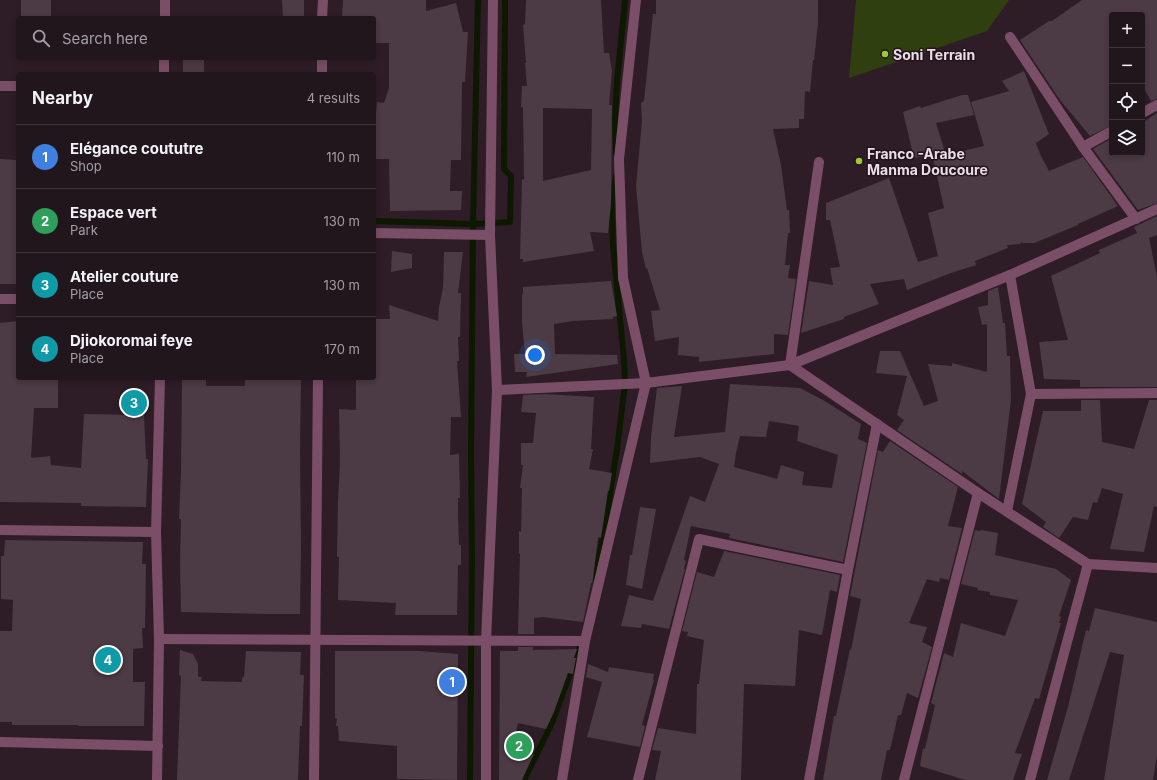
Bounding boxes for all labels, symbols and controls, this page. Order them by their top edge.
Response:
map controls [1109,12,1145,156]
button: + [1109,12,1145,48]
search box [16,16,376,60]
icon: search [30,27,52,49]
text: Search here [62,29,148,48]
place label: Soni Terrain [893,46,975,63]
button: − [1109,48,1145,84]
marker: Soni Terrain [880,49,890,59]
button: locate [1109,84,1145,120]
text: Nearby [32,88,93,108]
text: 4 results [307,90,360,106]
button: layers [1109,120,1145,156]
text: Elégance coututre [70,139,203,158]
place label: Franco -Arabe Manma Doucoure [867,145,988,178]
text: 1 [42,149,48,165]
text: 110 m [326,149,360,165]
marker: Franco -Arabe Manma Doucoure [854,156,864,166]
text: Shop [70,158,102,174]
text: Espace vert [70,203,157,222]
text: 2 [41,213,49,229]
text: 130 m [323,213,360,229]
text: Park [70,222,98,238]
text: Atelier couture [70,267,179,286]
text: 3 [41,277,49,293]
text: 130 m [323,277,360,293]
text: Place [70,286,104,302]
text: Djiokoromai feye [70,331,193,350]
text: 4 [41,341,49,357]
text: 170 m [324,341,360,357]
your location [525,345,545,365]
text: Place [70,350,104,366]
pin: 3 [121,388,147,418]
pin: 4 [95,645,121,675]
pin: 1 [439,667,465,697]
pin: 2 [506,731,532,761]

